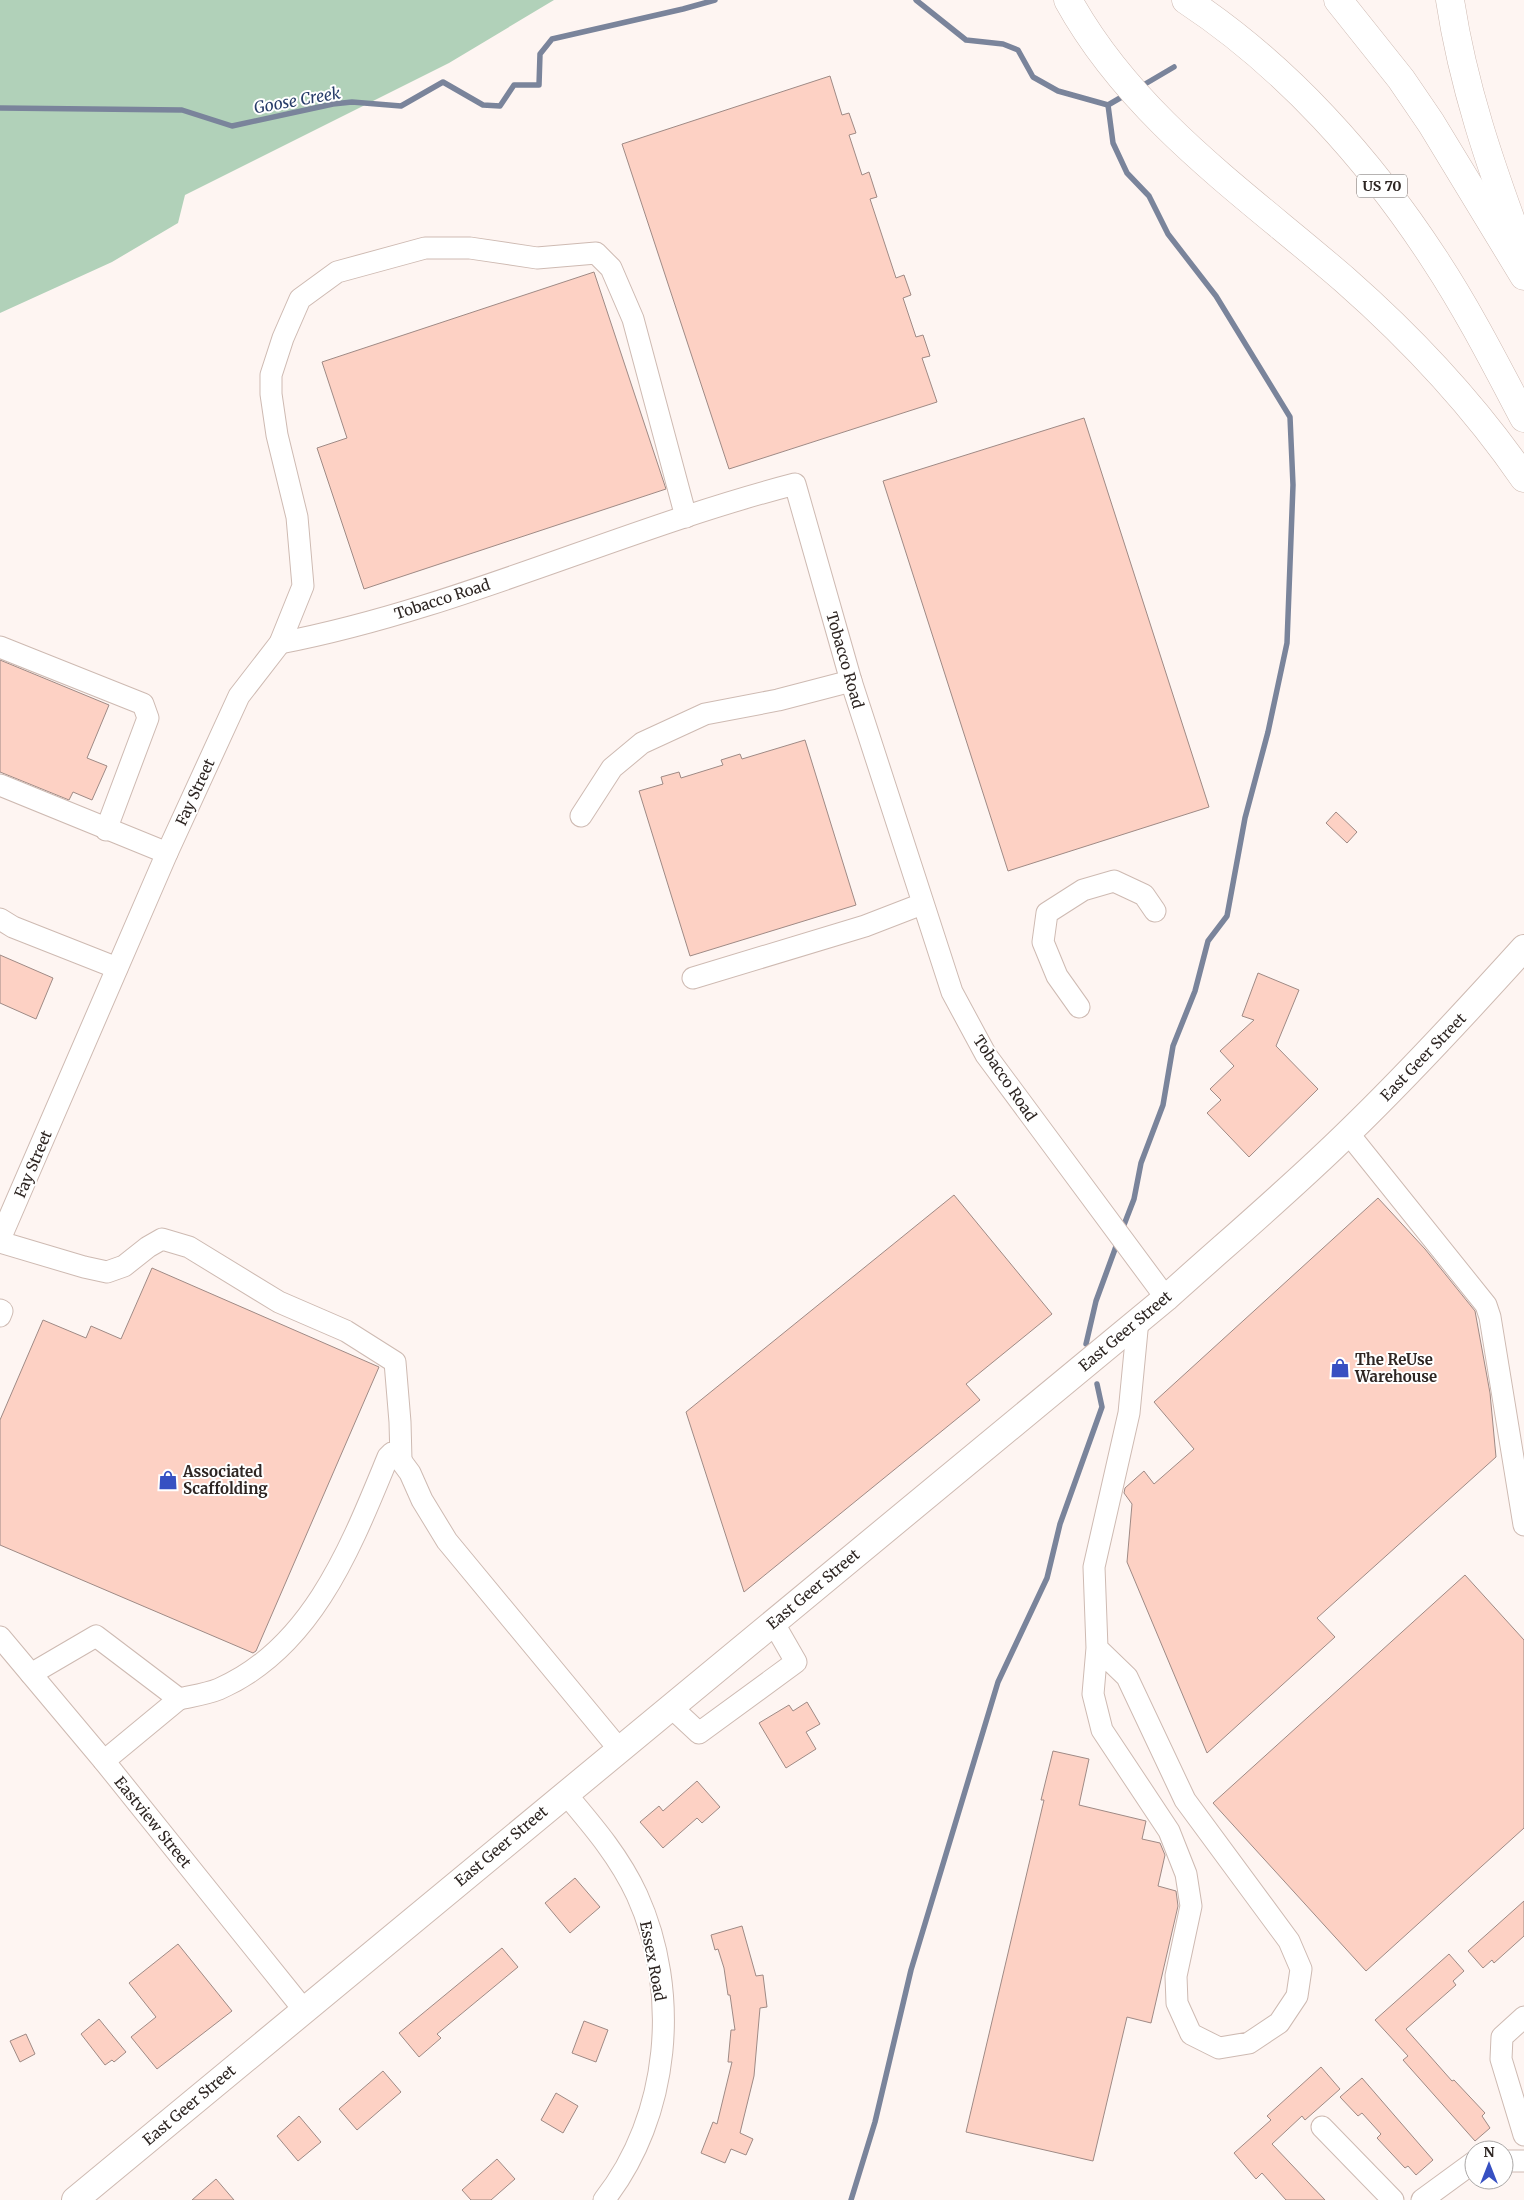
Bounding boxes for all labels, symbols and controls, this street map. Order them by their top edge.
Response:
water label: Goose Creek [252,83,342,117]
road number: US 70 [1357,175,1407,198]
street label: Tobacco Road [392,575,492,623]
street label: Tobacco Road [822,610,868,710]
street label: Fay Street [171,755,219,828]
street label: East Geer Street [1376,1009,1470,1105]
street label: Tobacco Road [969,1031,1041,1125]
street label: Fay Street [10,1127,56,1201]
street label: East Geer Street [1075,1287,1175,1375]
place label: The ReUse Warehouse [1354,1350,1437,1386]
shop icon: The ReUse Warehouse [1329,1357,1351,1379]
place label: Associated Scaffolding [182,1462,268,1498]
shop icon: Associated Scaffolding [157,1469,179,1491]
street label: East Geer Street [763,1545,863,1633]
street label: Eastview Street [110,1773,196,1872]
street label: East Geer Street [451,1802,551,1890]
street label: Essex Road [636,1919,670,2003]
street label: East Geer Street [139,2061,239,2149]
north arrow [1464,2140,1514,2190]
text: N [1483,2143,1495,2161]

